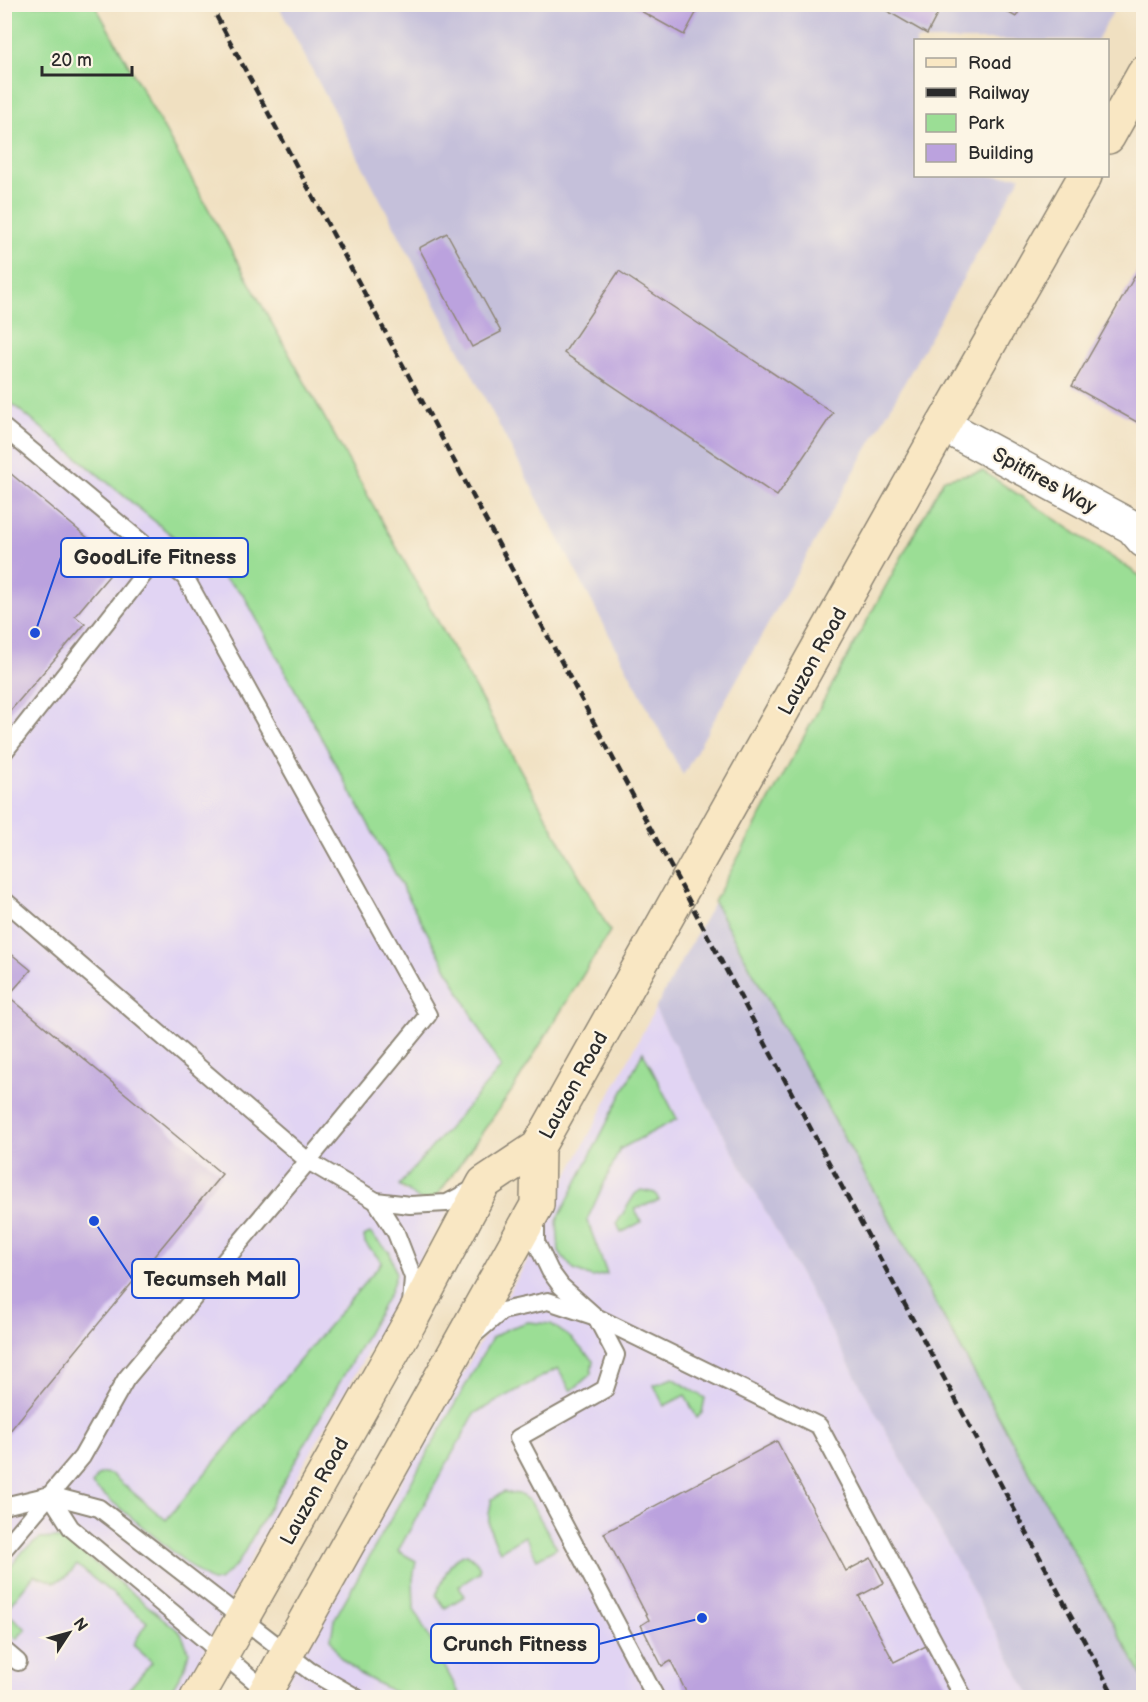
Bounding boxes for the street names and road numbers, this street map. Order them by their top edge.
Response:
street label: Spitfires Way [988,443,1101,519]
street label: Lauzon Road [774,604,852,719]
street label: Lauzon Road [535,1028,613,1143]
street label: Lauzon Road [276,1434,354,1549]

